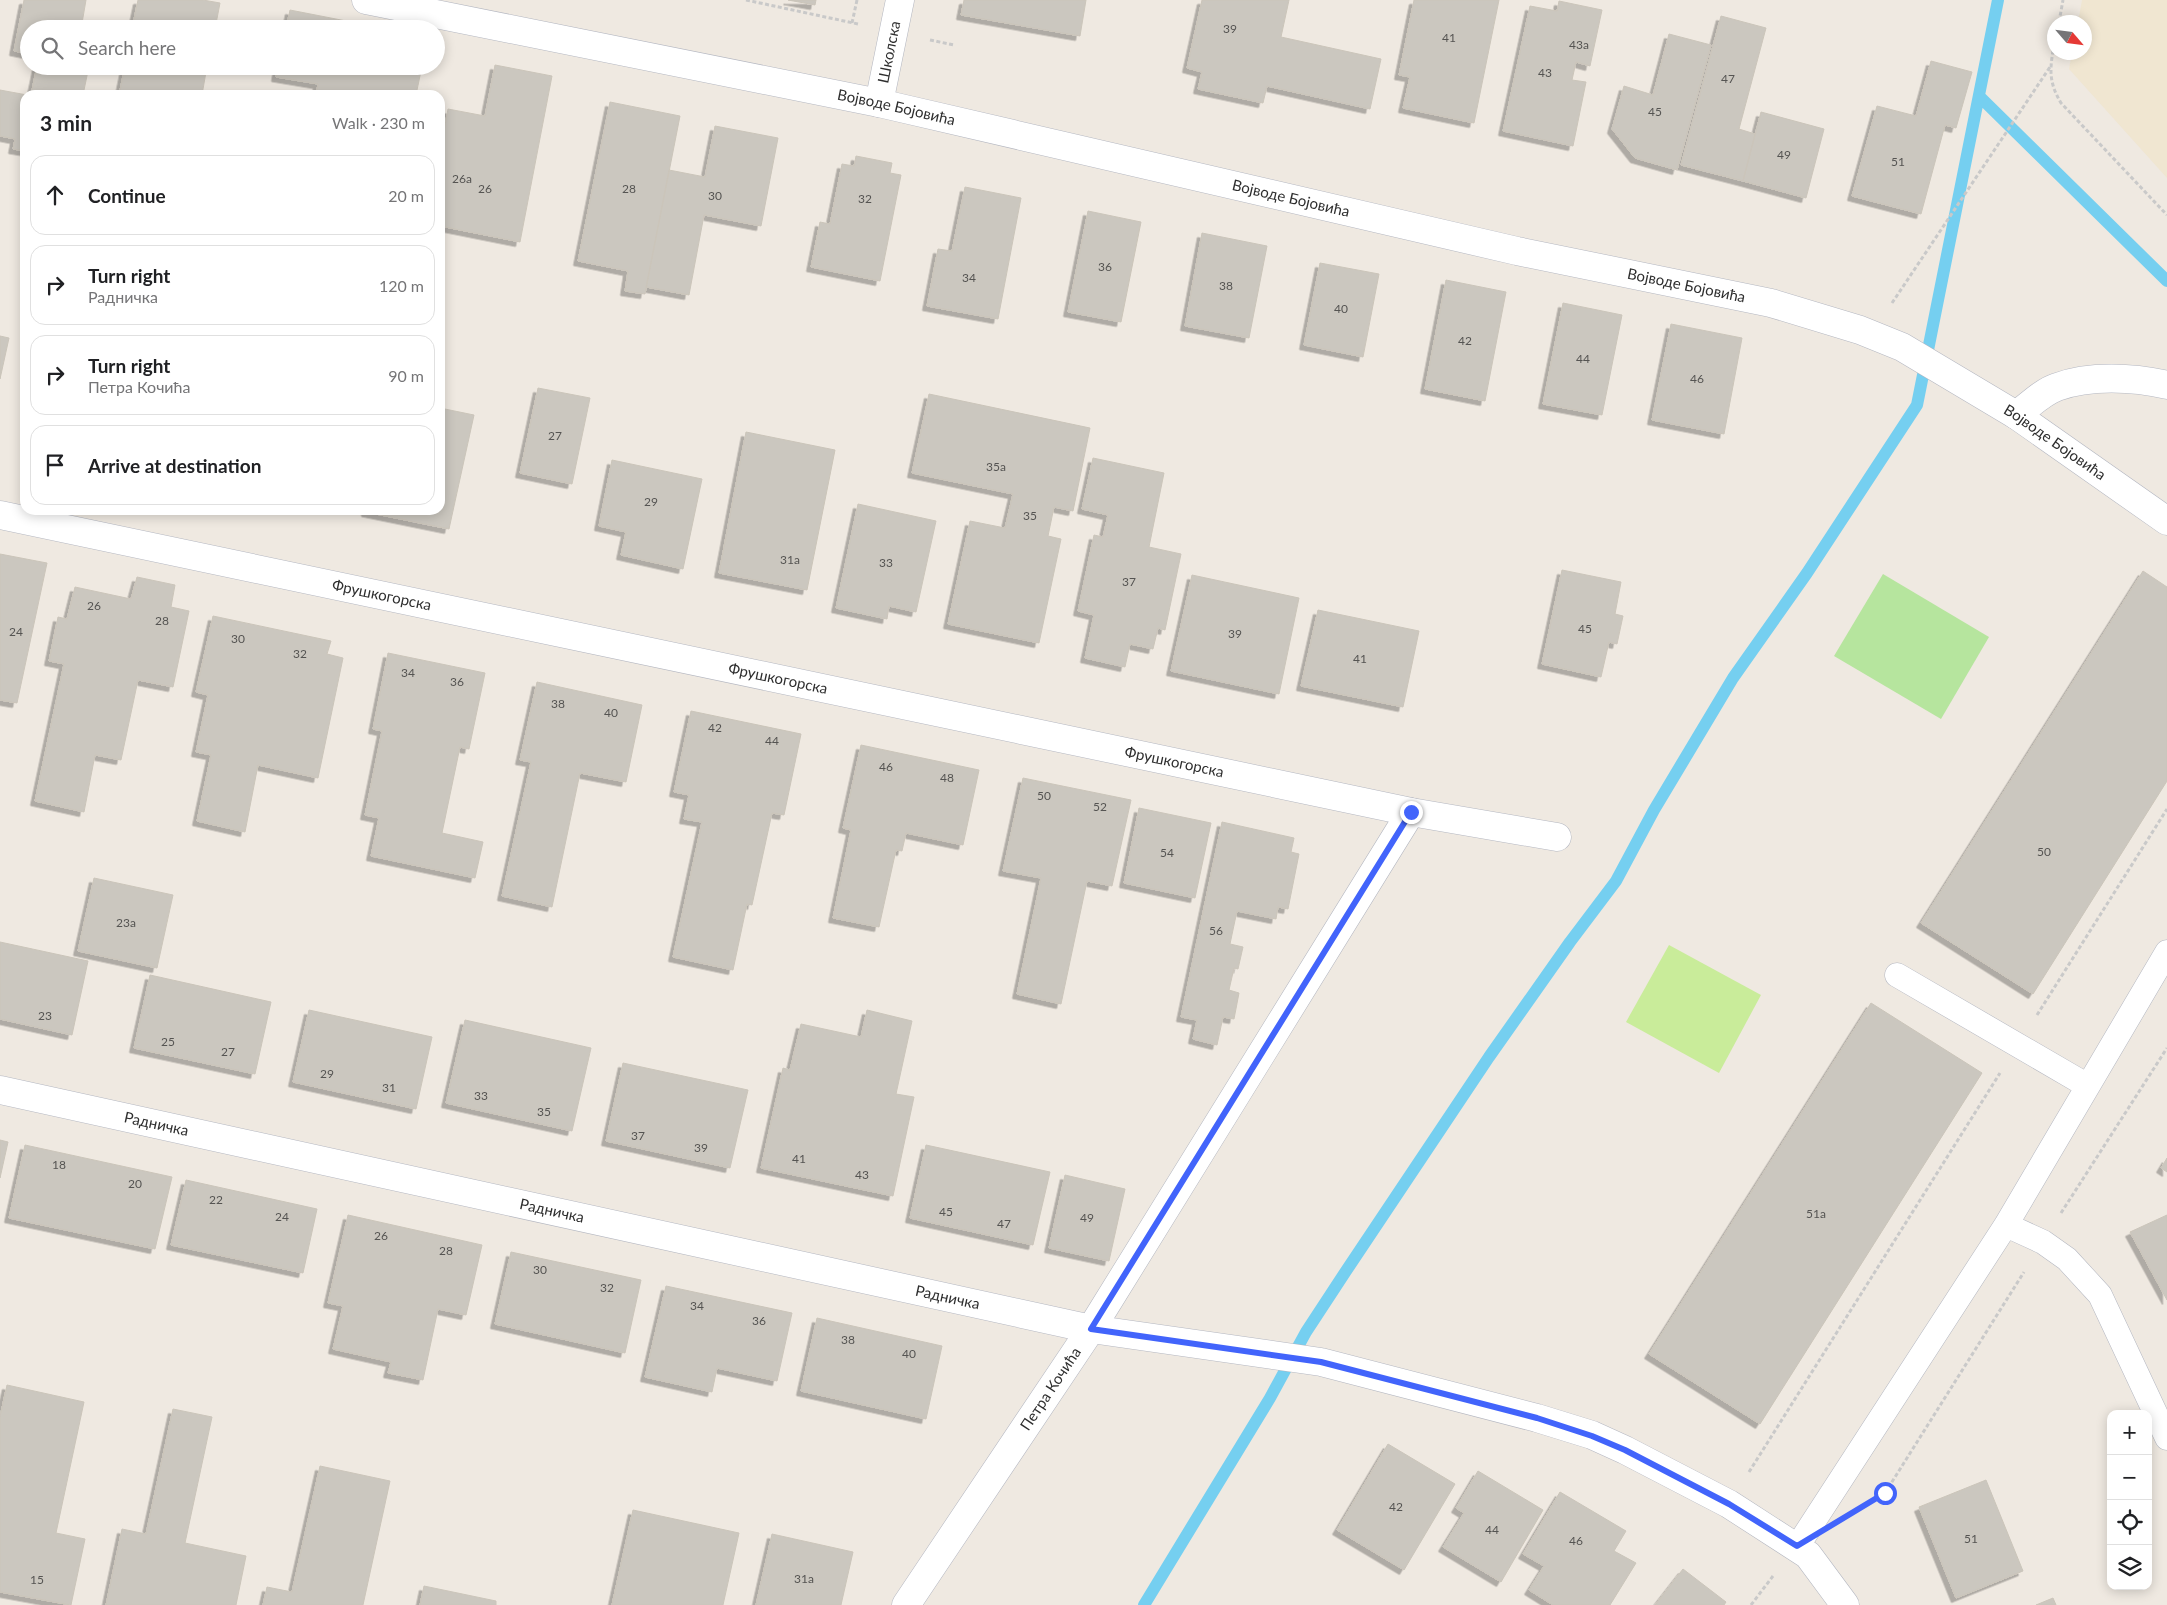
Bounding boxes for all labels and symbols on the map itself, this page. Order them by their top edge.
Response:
north arrow [2047,15,2092,60]
street label: Школска [873,19,904,85]
house number: 39 [1223,21,1237,36]
house number: 41 [1442,30,1456,45]
house number: 43a [1569,37,1589,52]
house number: 43 [1538,65,1552,80]
house number: 47 [1721,71,1735,86]
street label: Војводе Бојовића [836,85,957,128]
house number: 45 [1648,104,1662,119]
house number: 49 [1777,147,1791,162]
house number: 51 [1891,154,1905,169]
house number: 26a [452,171,472,186]
street label: Војводе Бојовића [1230,175,1352,220]
house number: 26 [478,181,492,196]
house number: 28 [622,181,636,196]
house number: 30 [708,188,722,203]
house number: 32 [858,191,872,206]
house number: 36 [1098,259,1112,274]
street label: Војводе Бојовића [1626,264,1747,306]
house number: 34 [962,270,976,285]
house number: 38 [1219,278,1233,293]
house number: 40 [1334,301,1348,316]
house number: 42 [1458,333,1472,348]
house number: 44 [1576,351,1590,366]
house number: 46 [1690,371,1704,386]
street label: Војводе Бојовића [2001,400,2110,483]
house number: 27 [548,428,562,443]
house number: 35a [986,459,1006,474]
house number: 29 [644,494,658,509]
house number: 35 [1023,508,1037,523]
house number: 31a [780,552,800,567]
house number: 33 [879,555,893,570]
house number: 37 [1122,574,1136,589]
street label: Фрушкогорска [331,575,433,614]
house number: 26 [87,598,101,613]
house number: 28 [155,613,169,628]
house number: 45 [1578,621,1592,636]
house number: 24 [9,624,23,639]
house number: 39 [1228,626,1242,641]
house number: 30 [231,631,245,646]
house number: 32 [293,646,307,661]
house number: 41 [1353,651,1367,666]
street label: Фрушкогорска [727,659,829,697]
house number: 34 [401,665,415,680]
house number: 36 [450,674,464,689]
house number: 38 [551,696,565,711]
house number: 40 [604,705,618,720]
house number: 42 [708,720,722,735]
house number: 44 [765,733,779,748]
street label: Фрушкогорска [1123,742,1226,780]
house number: 46 [879,759,893,774]
house number: 48 [940,770,954,785]
house number: 50 [1037,788,1051,803]
house number: 52 [1093,799,1107,814]
route end [1400,801,1423,824]
house number: 50 [2037,844,2051,859]
house number: 54 [1160,845,1174,860]
house number: 23a [116,915,136,930]
house number: 56 [1209,923,1223,938]
house number: 23 [38,1008,52,1023]
house number: 25 [161,1034,175,1049]
house number: 27 [221,1044,235,1059]
house number: 29 [320,1066,334,1081]
house number: 31 [382,1080,396,1095]
house number: 33 [474,1088,488,1103]
house number: 35 [537,1104,551,1119]
street label: Радничка [123,1107,190,1139]
house number: 37 [631,1128,645,1143]
house number: 39 [694,1140,708,1155]
house number: 41 [792,1151,806,1166]
house number: 18 [52,1157,66,1172]
house number: 43 [855,1167,869,1182]
house number: 20 [128,1176,142,1191]
house number: 22 [209,1192,223,1207]
street label: Радничка [518,1194,586,1226]
house number: 45 [939,1204,953,1219]
house number: 51a [1806,1206,1826,1221]
house number: 24 [275,1209,289,1224]
house number: 49 [1080,1210,1094,1225]
house number: 47 [997,1216,1011,1231]
house number: 26 [374,1228,388,1243]
house number: 28 [439,1243,453,1258]
house number: 30 [533,1262,547,1277]
house number: 32 [600,1280,614,1295]
street label: Радничка [914,1281,982,1312]
house number: 34 [690,1298,704,1313]
house number: 36 [752,1313,766,1328]
house number: 38 [841,1332,855,1347]
street label: Петра Кочића [1016,1344,1084,1433]
house number: 40 [902,1346,916,1361]
route start [1874,1482,1897,1505]
house number: 42 [1389,1499,1403,1514]
house number: 44 [1485,1522,1499,1537]
house number: 51 [1964,1531,1978,1546]
house number: 46 [1569,1533,1583,1548]
house number: 31a [794,1571,814,1586]
house number: 15 [30,1572,44,1587]

